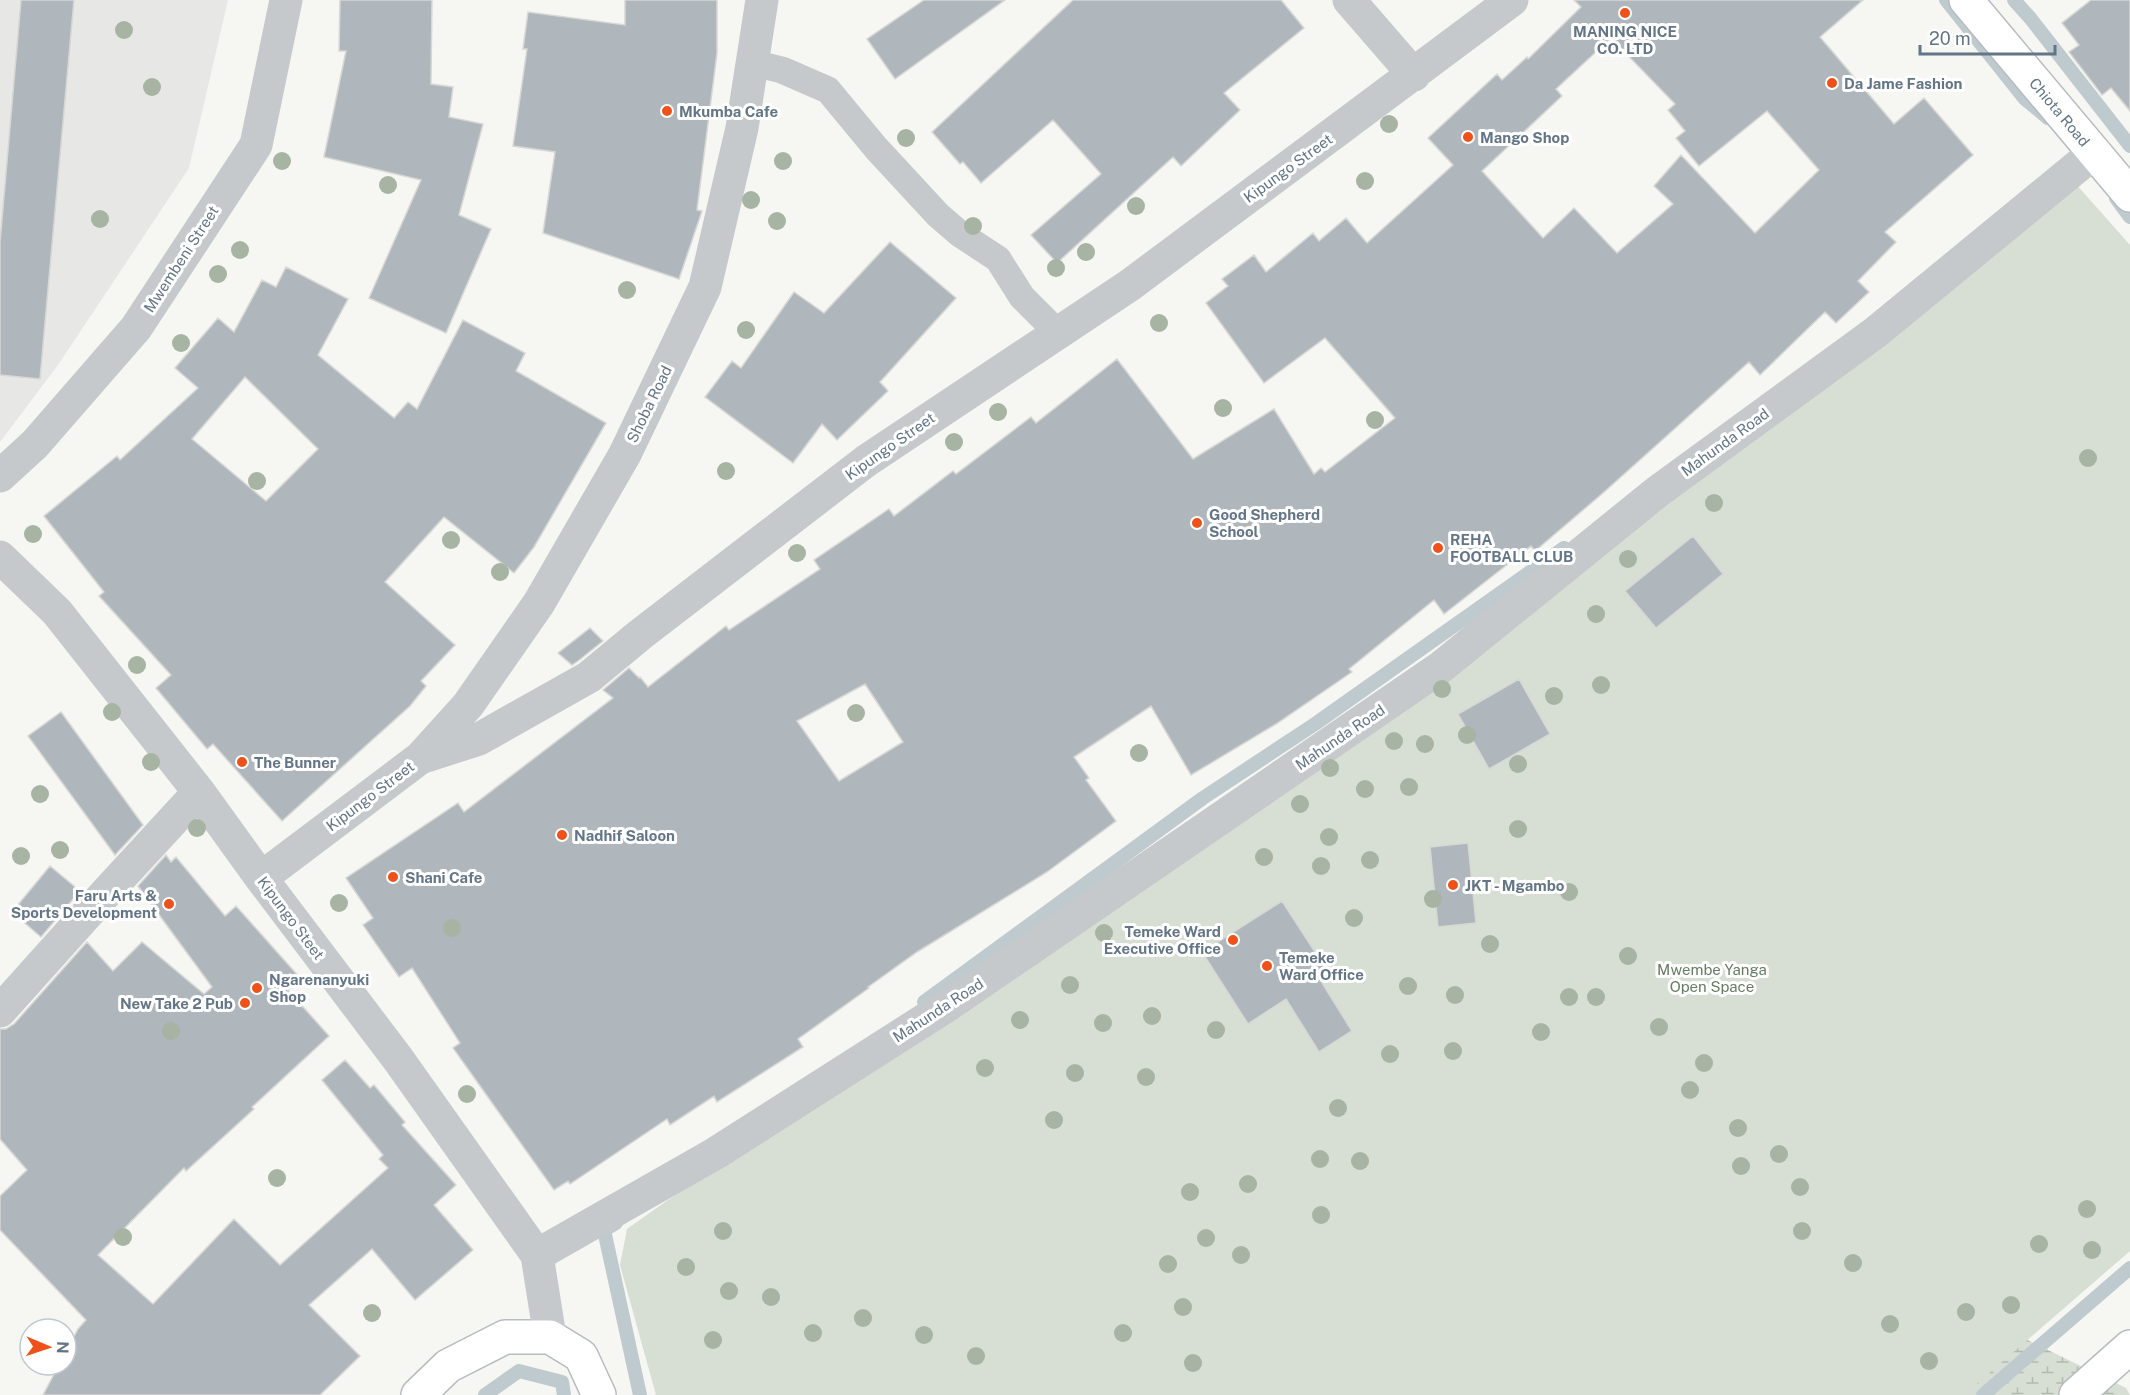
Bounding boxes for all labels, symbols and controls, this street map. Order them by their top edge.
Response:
marker: MANING NICE CO. LTD [1618,6,1632,20]
scale bar [1920,18,2055,56]
place label: MANING NICE CO. LTD [1573,23,1677,57]
text: 20 m [1929,28,1971,49]
street label: Chiota Road [2026,74,2094,149]
place label: Da Jame Fashion [1844,75,1963,92]
marker: Da Jame Fashion [1825,76,1839,90]
place label: Mkumba Cafe [679,103,778,120]
marker: Mkumba Cafe [660,104,674,118]
place label: Mango Shop [1480,129,1569,146]
street label: Kipungo Street [1240,130,1336,206]
marker: Mango Shop [1461,130,1475,144]
street label: Mwembeni Street [140,202,222,315]
street label: Shoba Road [623,363,675,445]
street label: Mahunda Road [1678,405,1772,479]
street label: Kipungo Street [842,409,938,483]
place label: Good Shepherd School [1209,506,1320,540]
marker: Good Shepherd School [1190,516,1204,530]
place label: REHA FOOTBALL CLUB [1450,531,1573,565]
marker: REHA FOOTBALL CLUB [1431,541,1445,555]
street label: Mahunda Road [1292,701,1388,773]
place label: The Bunner [254,754,336,771]
marker: The Bunner [235,755,249,769]
street label: Kipungo Street [323,757,417,834]
place label: Nadhif Saloon [574,827,675,844]
marker: Nadhif Saloon [555,828,569,842]
place label: Shani Cafe [405,869,483,886]
marker: Shani Cafe [386,870,400,884]
street label: Kipungo Steet [254,873,328,963]
place label: JKT - Mgambo [1465,877,1565,894]
marker: JKT - Mgambo [1446,878,1460,892]
place label: Faru Arts & Sports Development [11,887,157,921]
marker: Faru Arts & Sports Development [162,897,176,911]
place label: Temeke Ward Executive Office [1104,923,1221,957]
marker: Temeke Ward Executive Office [1226,933,1240,947]
place label: Temeke Ward Office [1279,949,1364,983]
marker: Temeke Ward Office [1260,959,1274,973]
park label: Mwembe Yanga Open Space [1657,961,1767,995]
place label: Ngarenanyuki Shop [269,971,369,1005]
street label: Mahunda Road [890,975,986,1045]
marker: Ngarenanyuki Shop [250,981,264,995]
place label: New Take 2 Pub [120,995,233,1012]
marker: New Take 2 Pub [238,996,252,1010]
north arrow [18,1317,78,1377]
text: N [53,1341,72,1354]

